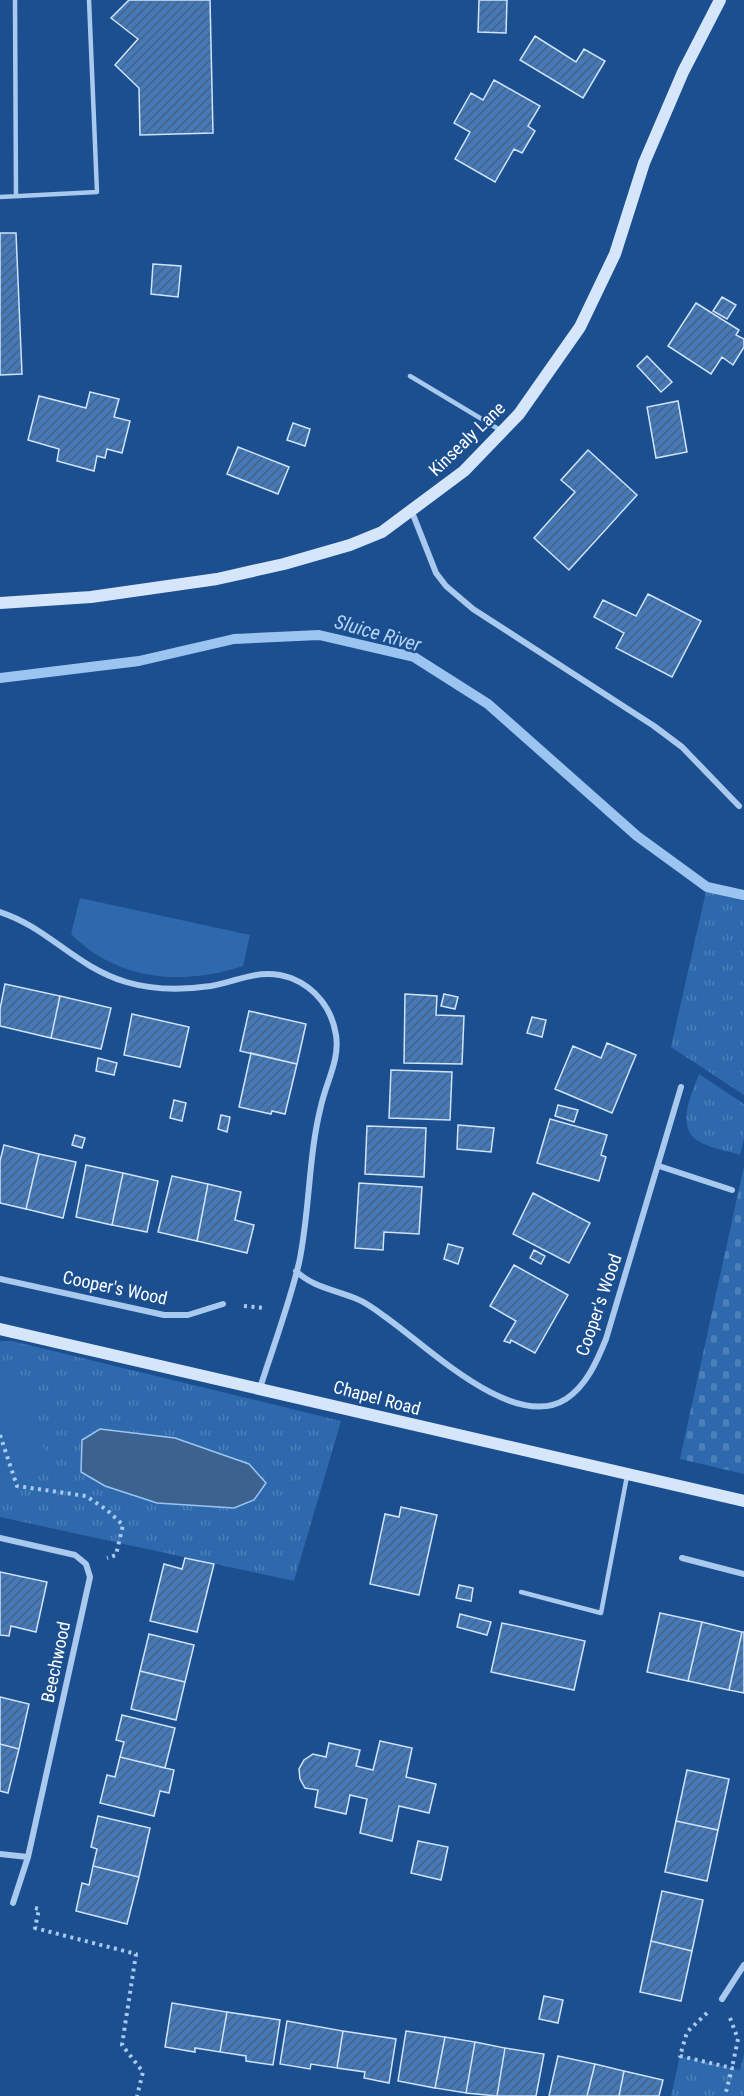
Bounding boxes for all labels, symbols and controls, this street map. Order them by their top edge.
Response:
street label: Kinsealy Lane [424,397,509,480]
water label: Sluice River [332,609,425,657]
street label: Cooper's Wood [571,1251,626,1359]
street label: Cooper's Wood [61,1266,169,1309]
street label: Chapel Road [331,1376,423,1419]
street label: Beechwood [37,1619,74,1704]

